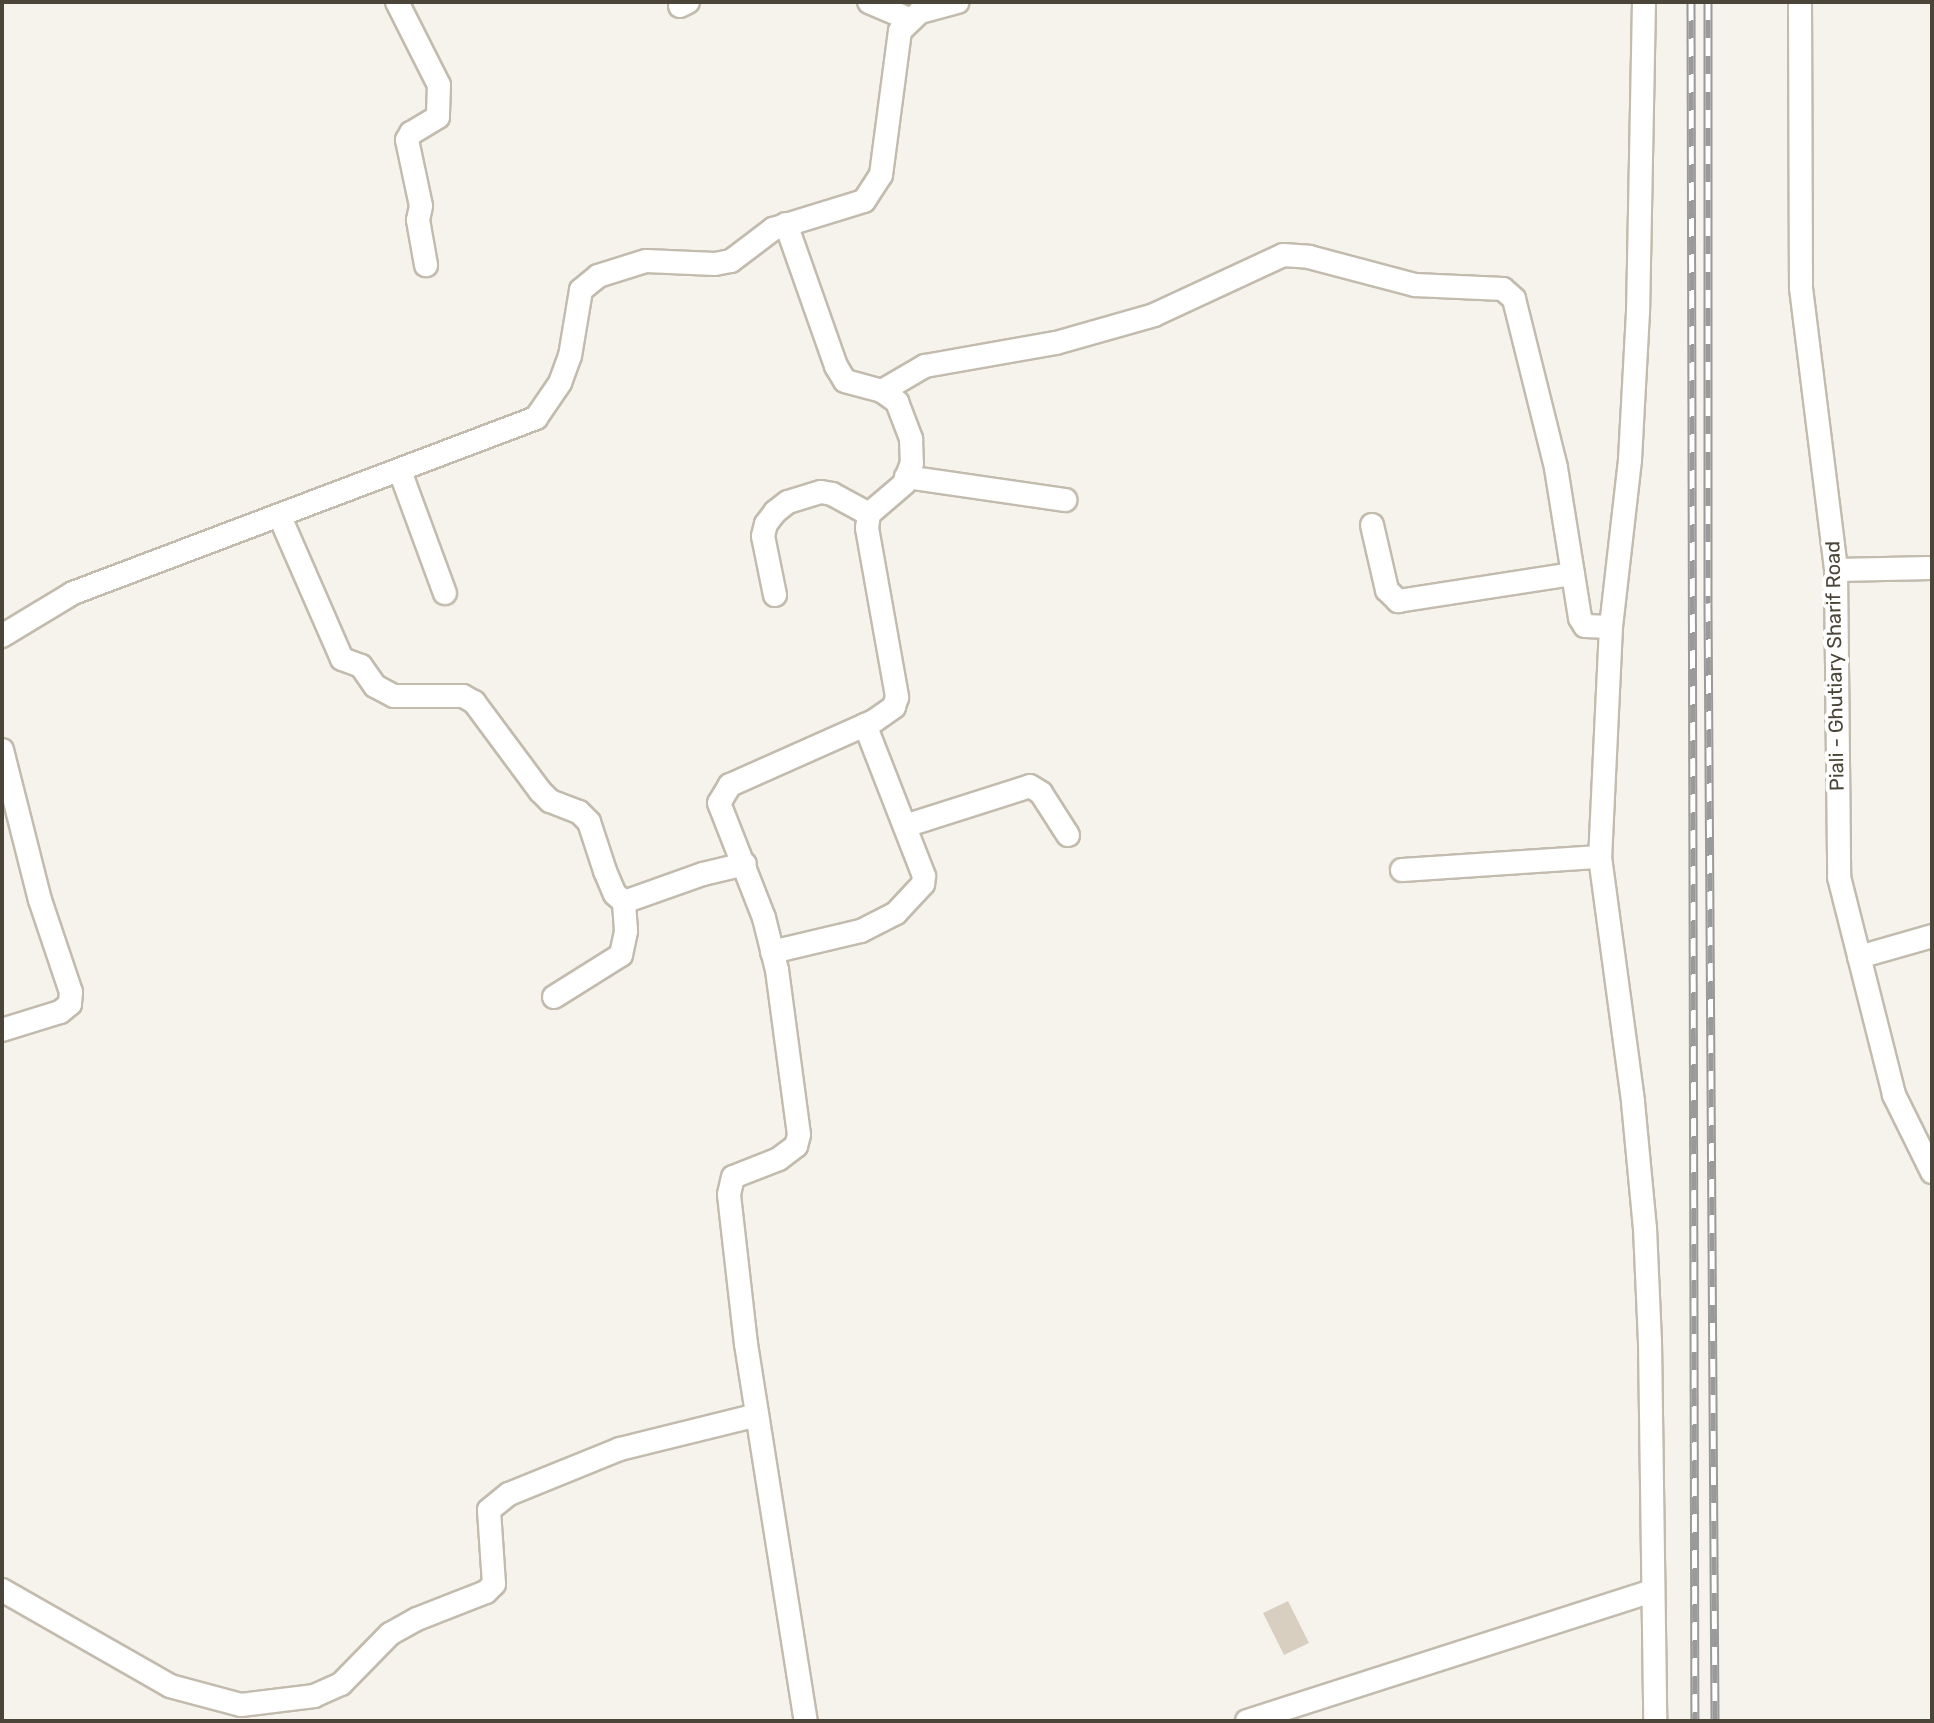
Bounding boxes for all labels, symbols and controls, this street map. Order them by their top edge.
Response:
street label: Piali - Ghutiary Sharif Road [1821,540,1849,792]

